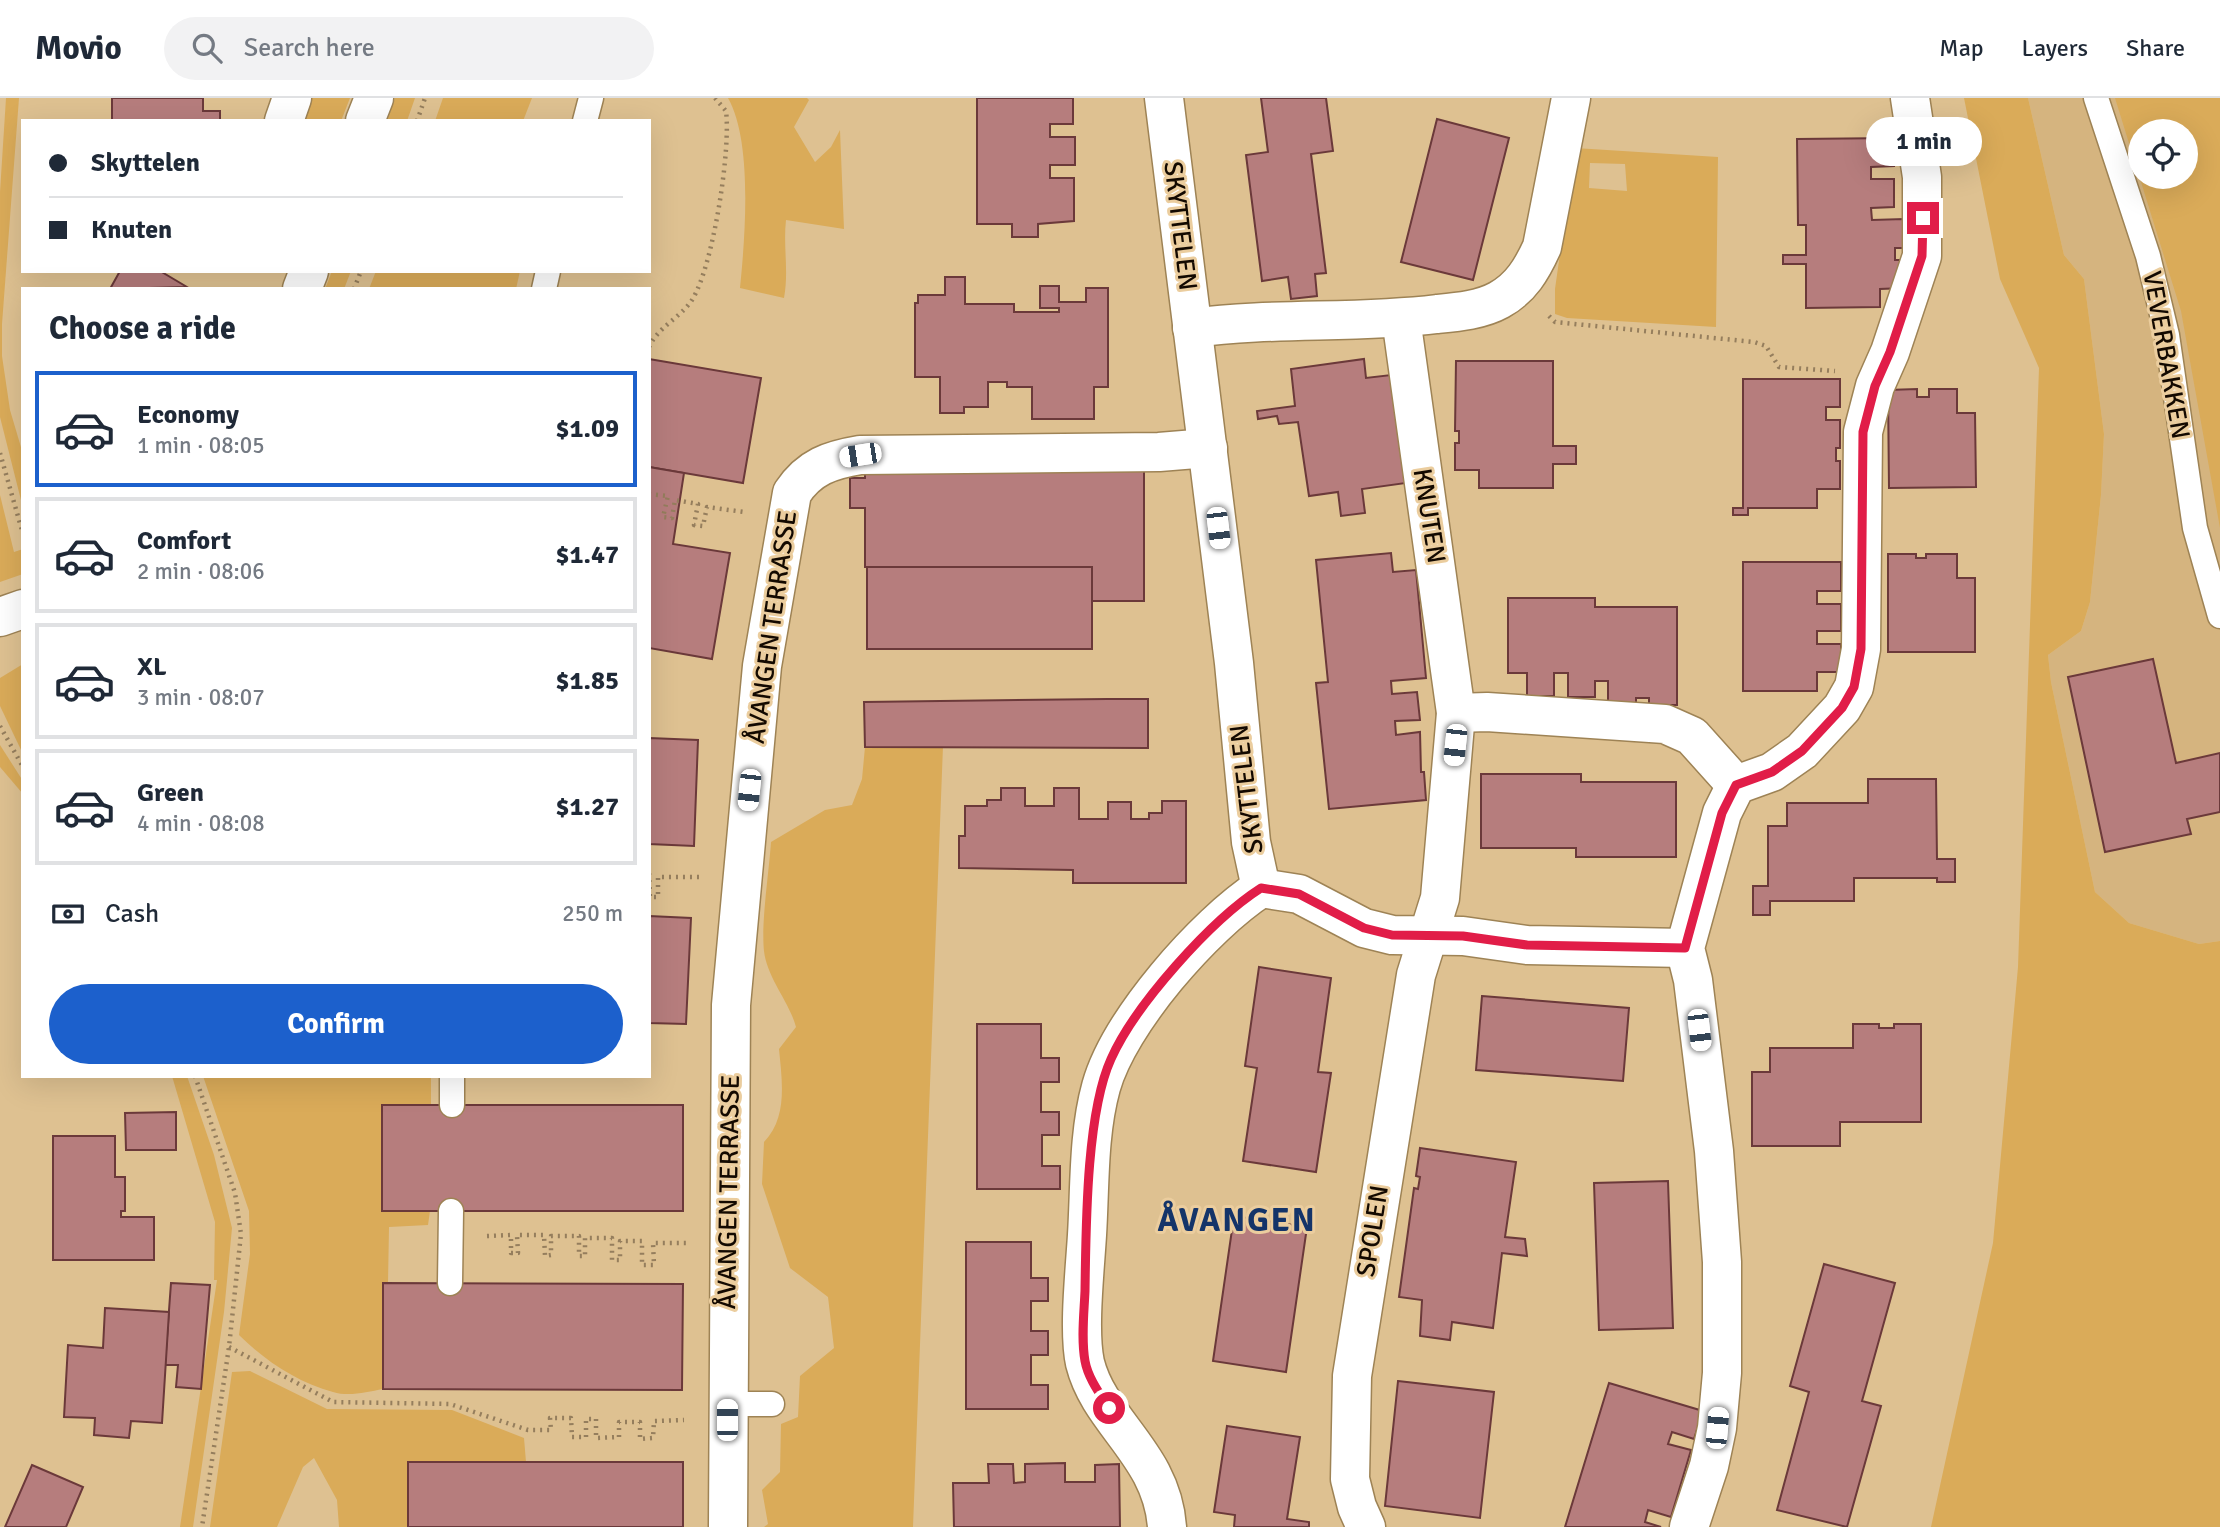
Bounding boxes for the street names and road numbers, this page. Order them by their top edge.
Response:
street label: SKYTTELEN [1156,160,1204,292]
street label: VEVERBAKKEN [2135,269,2197,441]
street label: KNUTEN [1406,466,1452,566]
street label: ÅVANGEN TERRASSE [740,509,804,745]
street label: SKYTTELEN [1223,723,1271,855]
street label: ÅVANGEN TERRASSE [711,1074,747,1310]
street label: SPOLEN [1350,1183,1396,1279]

